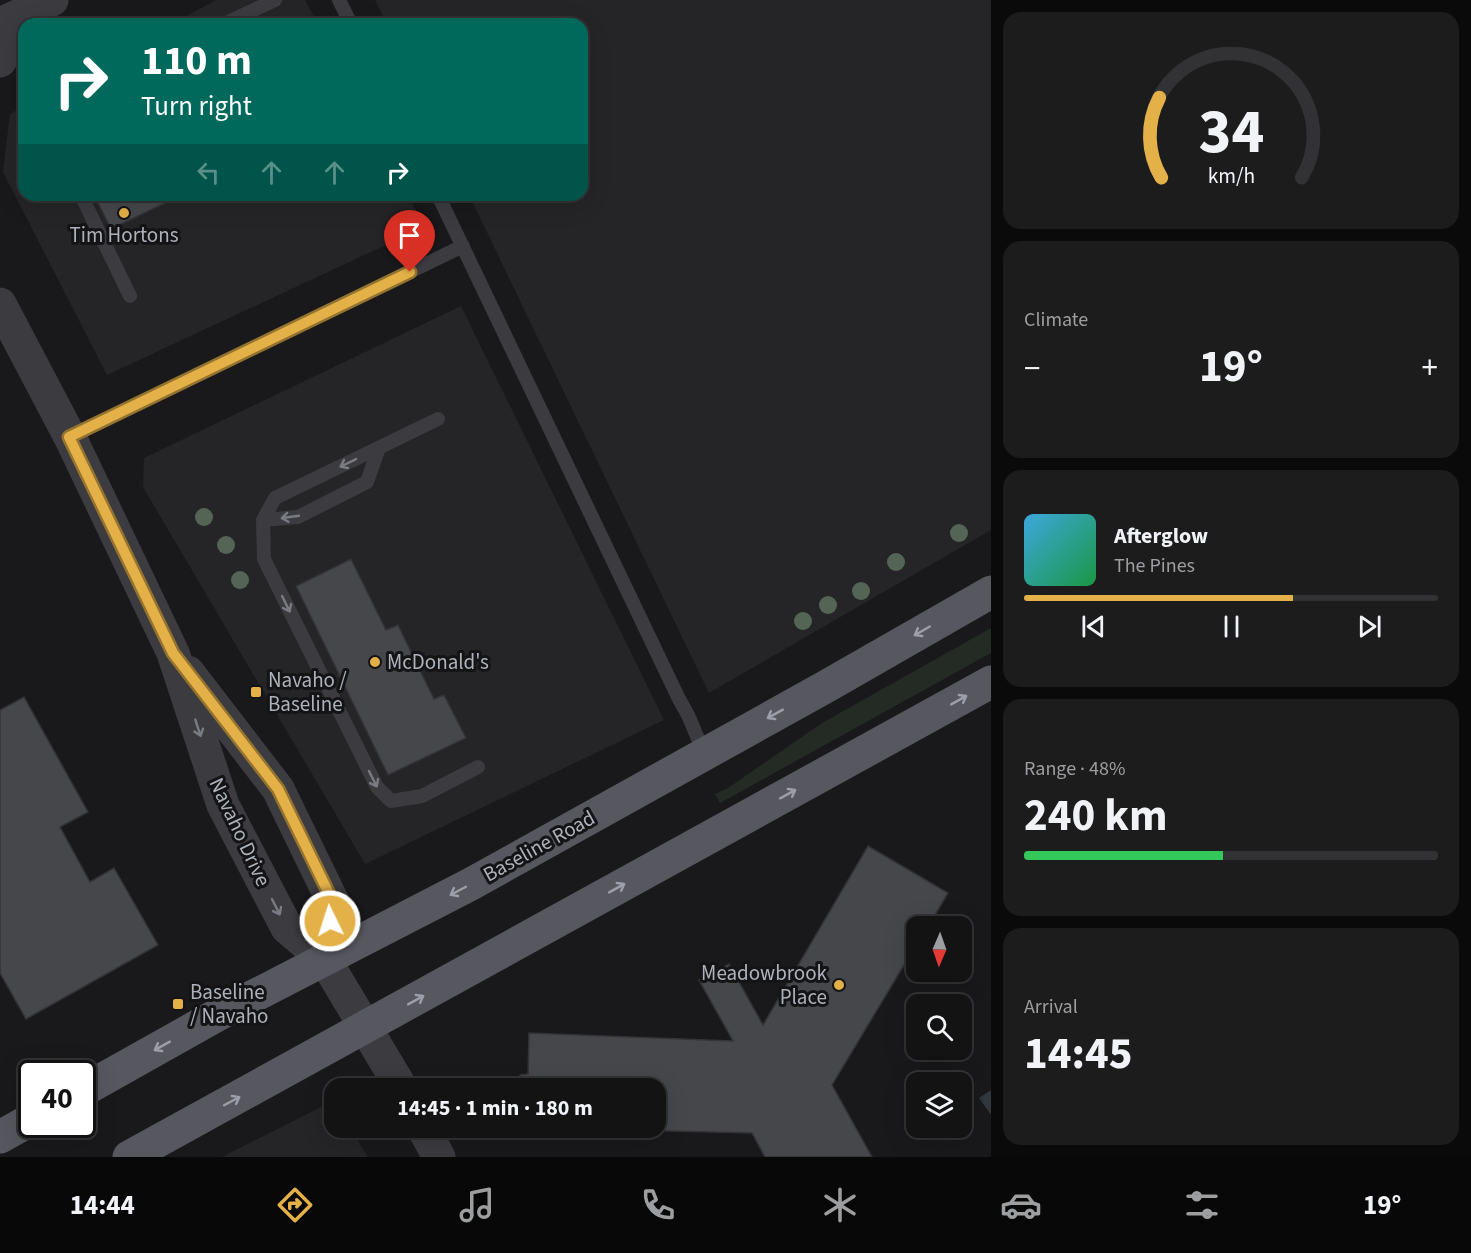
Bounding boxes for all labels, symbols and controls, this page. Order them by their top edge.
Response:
text: 110 m [141,31,252,91]
icon: right [42,42,120,120]
text: Turn right [141,87,252,126]
text: 34 [1198,88,1264,177]
icon: left [192,156,225,189]
icon: ahead [255,156,288,189]
icon: ahead [318,156,351,189]
icon: right [381,156,414,189]
text: km/h [1207,161,1255,192]
marker: Tim Hortons [117,206,131,220]
pin [384,210,435,272]
icon: arrive [393,219,426,252]
place label: Tim Hortons [70,220,179,250]
text: Climate [1024,306,1088,334]
text: 19° [1199,335,1263,399]
text: − [1024,345,1040,392]
text: + [1422,345,1438,392]
one-way arrow [339,457,357,469]
one-way arrow [281,512,301,523]
text: Afterglow [1114,520,1208,552]
text: The Pines [1114,552,1195,580]
one-way arrow [281,594,293,612]
icon: previous [1077,610,1110,643]
icon: pause [1215,610,1248,643]
icon: next [1353,610,1386,643]
one-way arrow [914,626,931,638]
place label: McDonald's [387,647,489,677]
marker: McDonald's [368,655,382,669]
place label: Navaho / Baseline [268,665,347,719]
marker: Navaho / Baseline [249,685,263,699]
one-way arrow [949,694,967,705]
one-way arrow [767,709,785,720]
one-way arrow [193,718,204,737]
text: Range · 48% [1024,755,1125,783]
one-way arrow [367,769,379,787]
street label: Navaho Drive [202,773,278,891]
text: 240 km [1024,784,1168,848]
one-way arrow [779,788,796,800]
street label: Baseline Road [478,803,600,889]
one-way arrow [608,882,625,894]
one-way arrow [450,885,467,897]
position arrow [298,889,362,953]
one-way arrow [270,897,282,915]
north arrow [906,916,972,982]
map controls [906,916,972,1138]
place label: Meadowbrook Place [701,958,828,1012]
place label: Baseline / Navaho [190,977,269,1031]
marker: Meadowbrook Place [832,978,846,992]
text: Arrival [1024,993,1078,1021]
one-way arrow [407,994,424,1006]
button: search [906,994,972,1060]
marker: Baseline / Navaho [171,997,185,1011]
text: 14:45 [1024,1022,1133,1086]
one-way arrow [154,1040,171,1052]
speed limit sign: 40 [18,1060,96,1138]
button: layers [906,1072,972,1138]
text: 14:45 · 1 min · 180 m [397,1092,593,1124]
one-way arrow [222,1095,240,1106]
icon: directions [274,1184,316,1226]
icon: music [456,1184,498,1226]
icon: phone [637,1184,679,1226]
icon: climate [819,1184,861,1226]
icon: car [1000,1184,1042,1226]
icon: filters [1181,1184,1223,1226]
text: 14:44 [70,1186,135,1225]
text: 19° [1363,1186,1401,1225]

